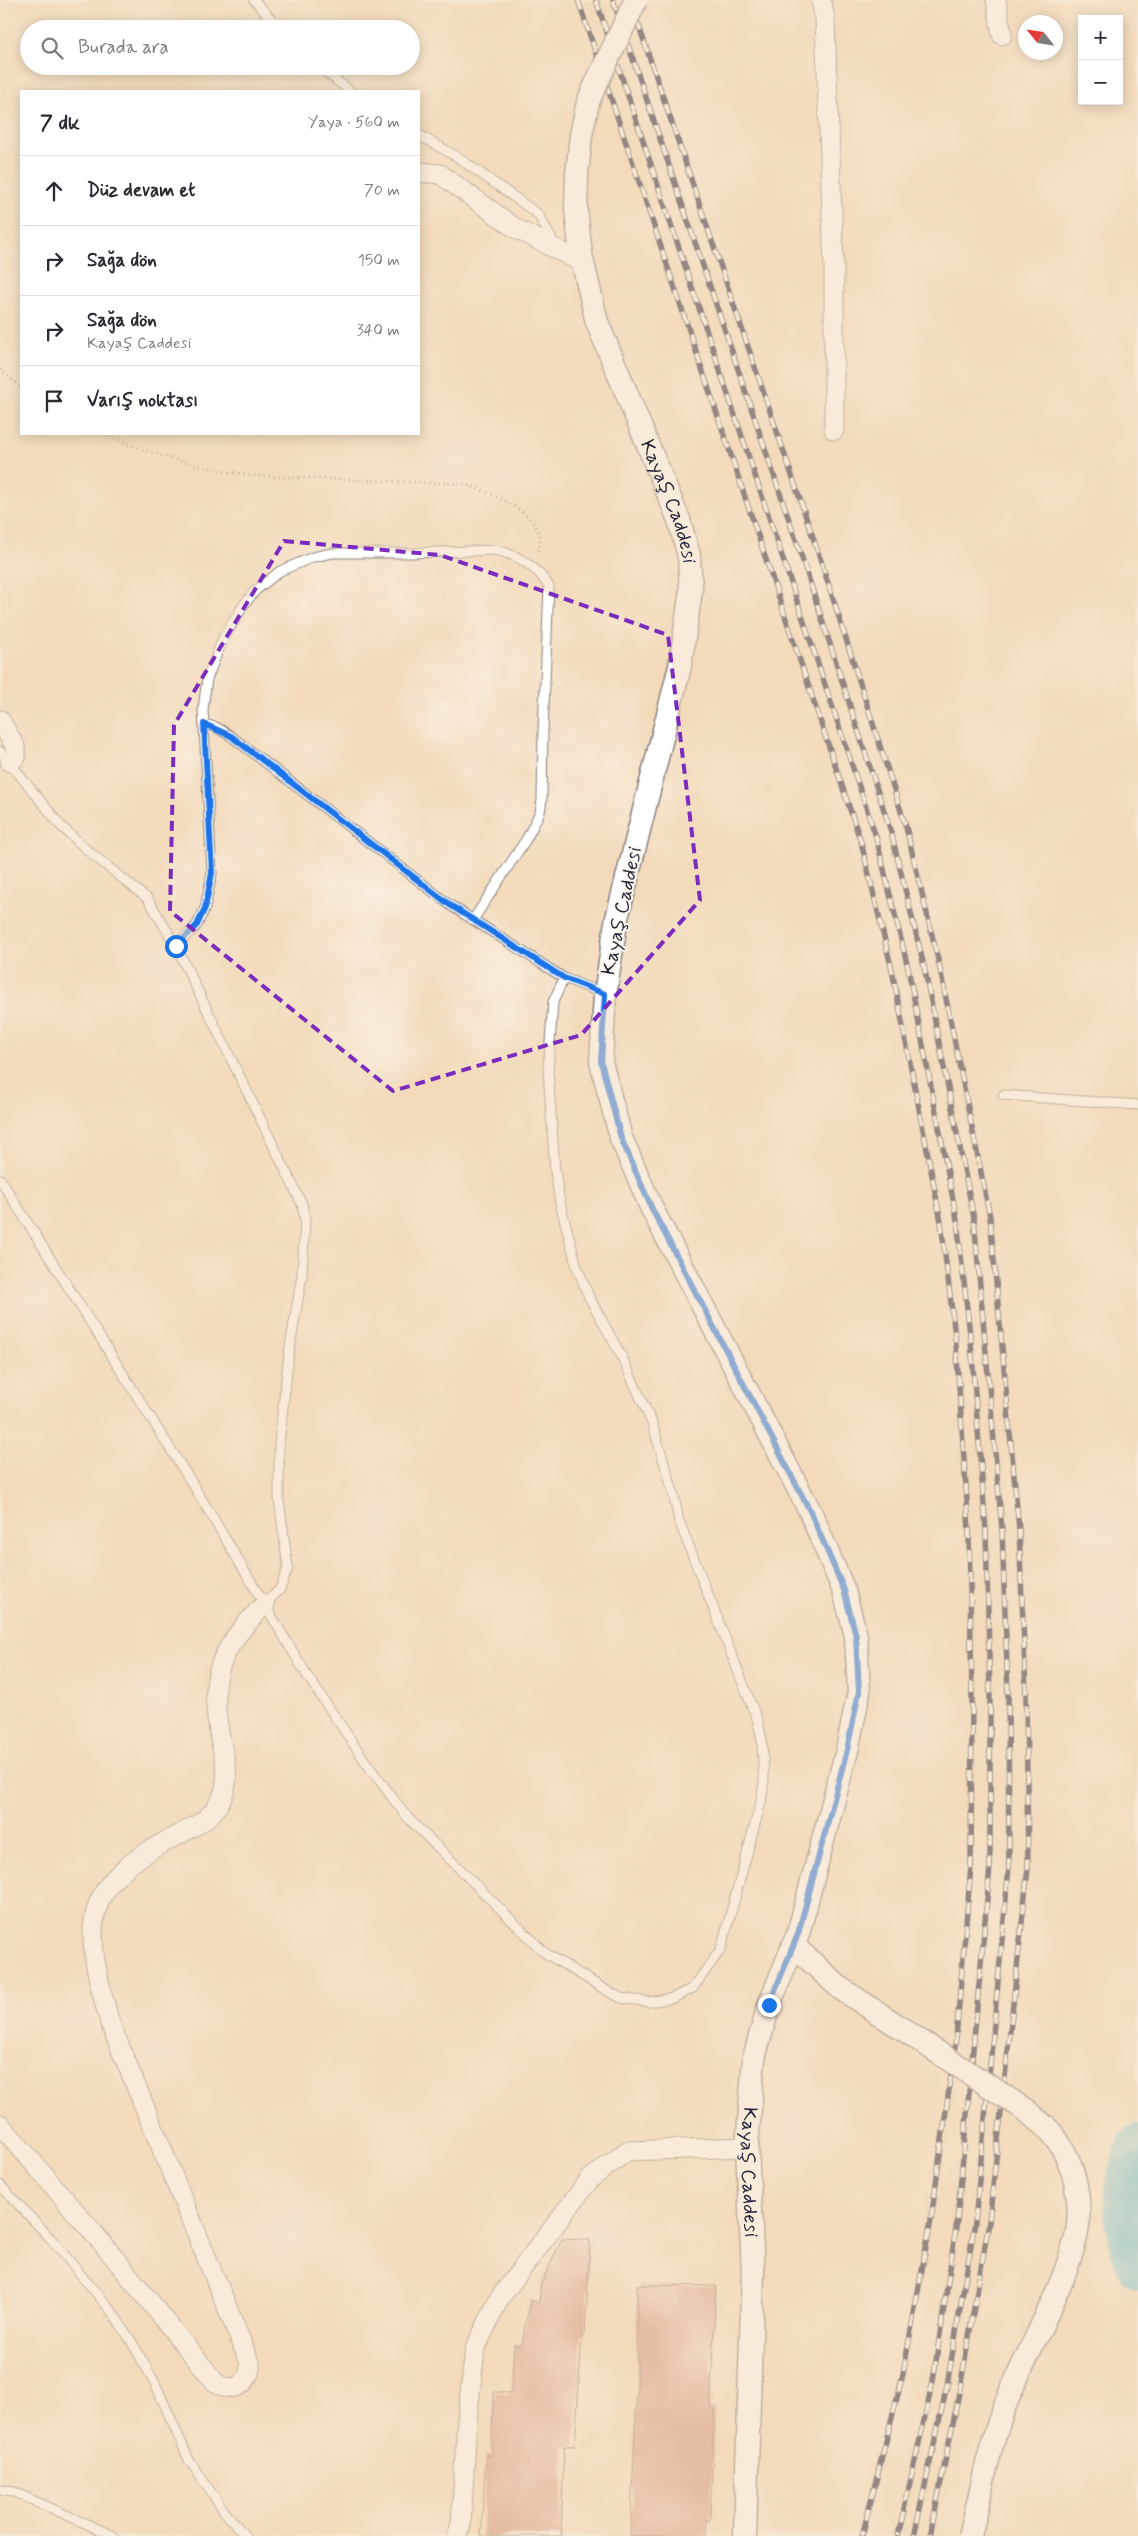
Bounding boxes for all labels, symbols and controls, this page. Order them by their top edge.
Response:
north arrow [1018,15,1063,60]
map controls [1078,15,1123,105]
button: + [1078,15,1123,60]
search box [20,20,420,75]
icon: search [38,34,66,62]
text: Burada ara [78,35,169,60]
button: − [1078,60,1123,105]
text: 7 dk [40,109,80,137]
text: Yaya · 560 m [308,112,400,133]
icon: ahead [40,177,68,205]
text: Düz devam et [87,178,195,203]
text: 70 m [364,180,400,201]
icon: right [40,247,68,275]
text: Sağa dön [87,248,157,273]
text: 150 m [358,250,400,271]
text: Sağa dön [87,308,157,333]
icon: right [40,317,68,345]
text: 340 m [356,320,400,341]
text: Kayaş Caddesi [87,333,191,354]
icon: arrive [40,387,68,415]
text: Varış noktası [87,388,198,413]
street label: Kayaş Caddesi [634,435,703,564]
street label: Kayaş Caddesi [595,844,649,978]
route start [165,935,188,958]
route end [758,1994,781,2017]
street label: Kayaş Caddesi [733,2106,765,2238]

